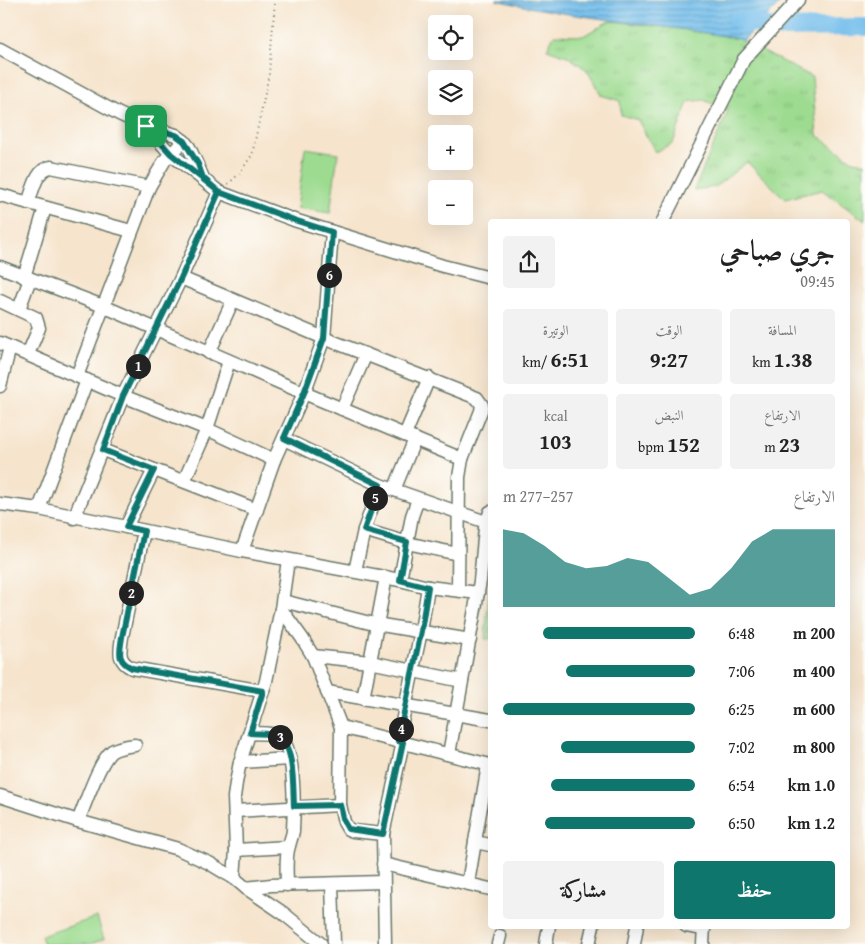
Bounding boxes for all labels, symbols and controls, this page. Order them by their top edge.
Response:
map controls [428,15,473,225]
button: locate [428,15,473,60]
button: layers [428,70,473,115]
pin [125,105,167,147]
icon: arrive [132,112,160,140]
button: + [428,125,473,170]
button: − [428,180,473,225]
text: جري صباحي [719,229,835,270]
button: share [503,236,555,288]
pin: 6 [316,262,342,288]
text: 6 [326,265,333,285]
text: 09:45 [800,269,835,293]
text: الوتيرة [543,320,569,340]
text: الوقت [656,320,682,340]
text: المسافة [768,320,797,340]
text: 6:51 [551,344,589,375]
text: 9:27 [650,344,688,375]
text: 1.38 [774,344,812,375]
text: /km [522,352,551,372]
text: km [752,352,774,372]
pin: 1 [126,354,150,378]
text: 1 [135,356,142,376]
text: النبض [655,405,683,425]
text: الارتفاع [764,405,801,425]
text: kcal [544,406,568,426]
text: 103 [539,426,572,457]
text: 152 [667,429,700,460]
text: 23 [779,429,800,460]
text: bpm [638,437,667,457]
text: m [764,437,779,457]
text: 257–277 m [503,484,573,508]
text: الارتفاع [793,484,835,508]
pin: 5 [362,486,388,510]
text: 5 [372,488,379,508]
pin: 2 [118,580,144,606]
text: 2 [128,583,135,603]
text: 6:48 [728,621,755,645]
text: 200 m [793,621,835,645]
text: 7:06 [728,659,755,683]
text: 400 m [793,659,835,683]
text: 6:25 [728,697,755,721]
text: 600 m [793,697,835,721]
pin: 4 [388,716,414,742]
text: 4 [398,719,405,739]
pin: 3 [268,724,292,750]
text: 3 [277,727,284,747]
text: 7:02 [728,735,755,759]
text: 800 m [793,735,835,759]
text: 6:54 [728,773,755,797]
text: 1.0 km [788,773,835,797]
text: 6:50 [728,811,755,835]
text: 1.2 km [788,811,835,835]
button: مشاركة [503,861,664,919]
button: حفظ [674,861,835,919]

